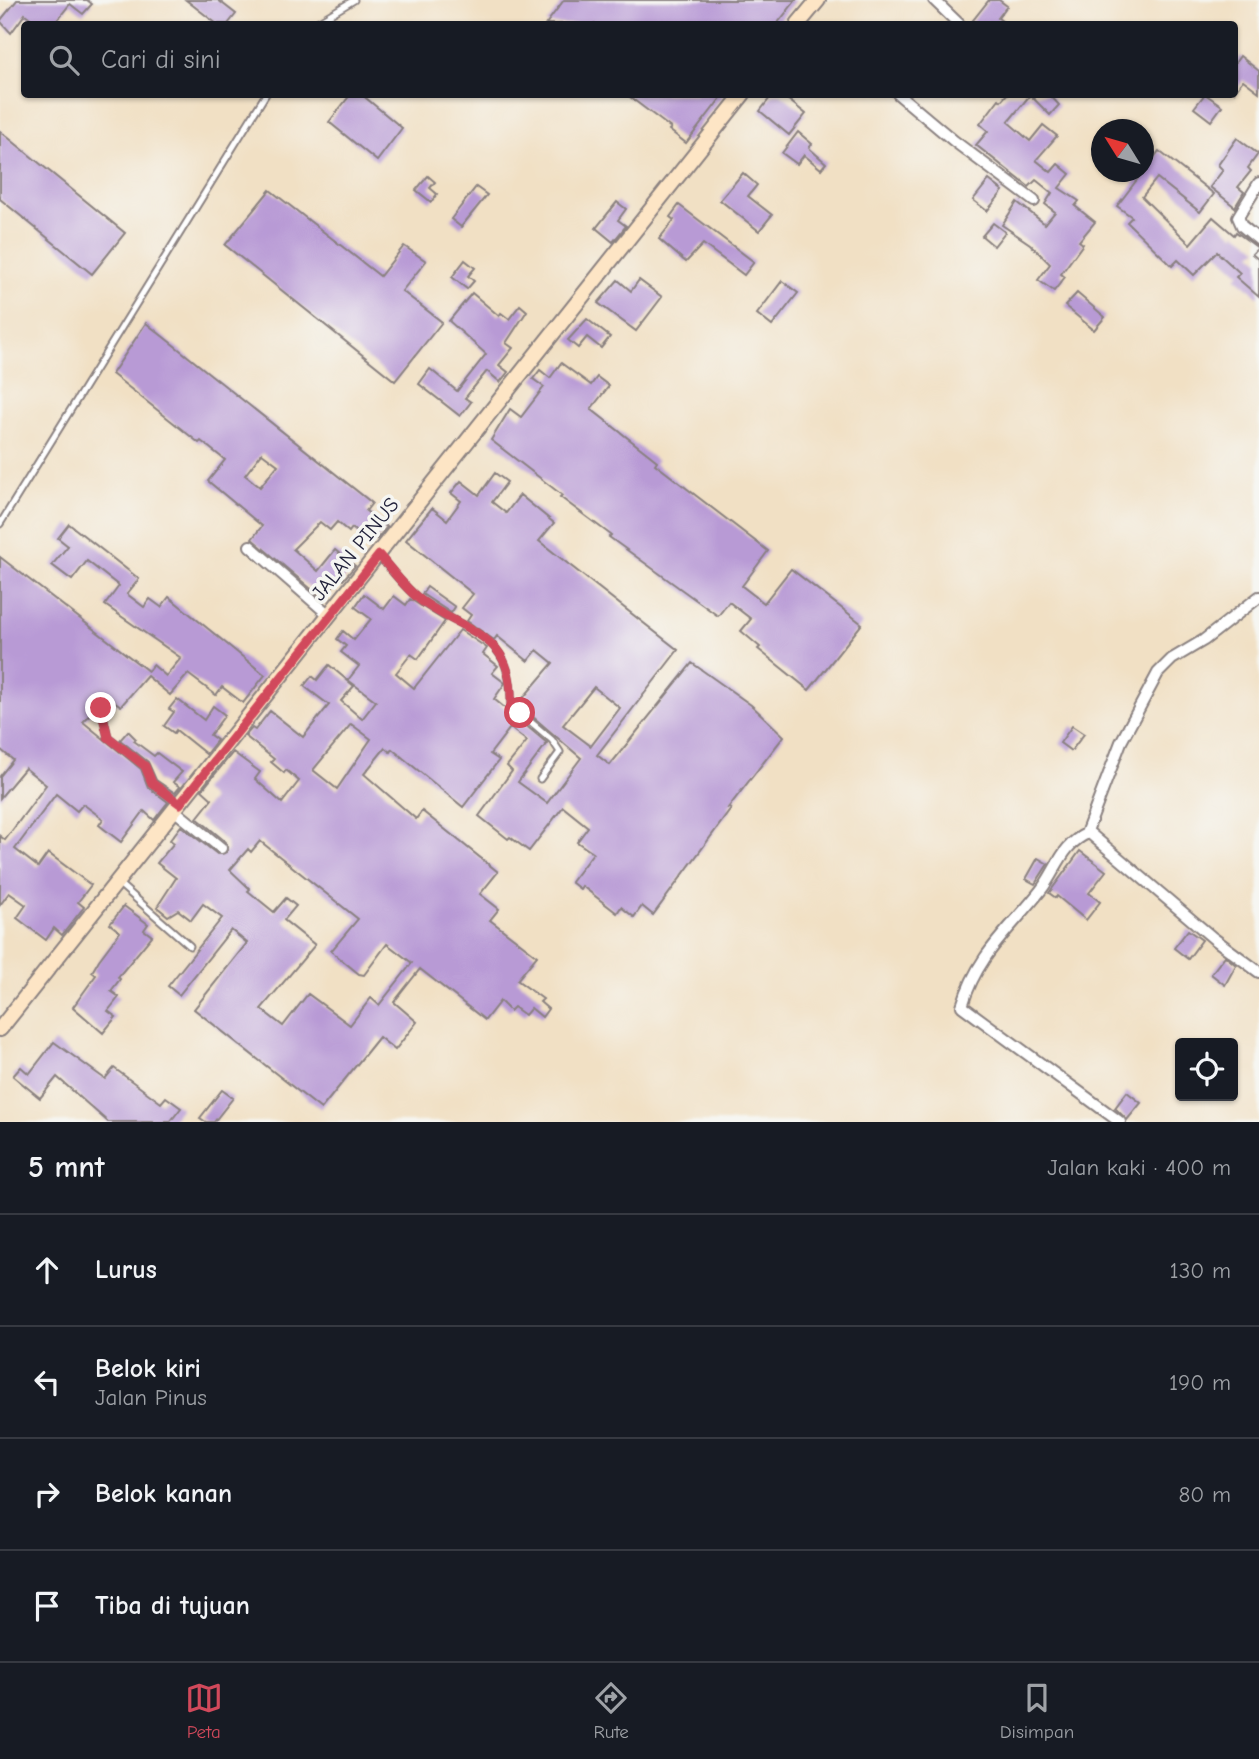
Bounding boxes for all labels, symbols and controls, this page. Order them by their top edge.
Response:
search box [21,21,1238,98]
icon: search [45,41,83,79]
text: Cari di sini [101,45,221,75]
north arrow [1091,119,1154,182]
street label: JALAN PINUS [306,493,404,605]
route end [85,692,116,723]
route start [504,697,535,728]
map controls [1175,1038,1238,1101]
button: locate [1175,1038,1238,1101]
text: 5 mnt [28,1150,105,1185]
text: Jalan kaki · 400 m [1047,1154,1231,1181]
icon: ahead [28,1251,66,1289]
text: Lurus [95,1255,157,1285]
text: 130 m [1170,1257,1231,1284]
text: Belok kiri [95,1354,201,1384]
icon: left [28,1363,66,1401]
text: 190 m [1169,1369,1231,1396]
text: Jalan Pinus [95,1384,207,1411]
icon: right [28,1475,66,1513]
text: Belok kanan [95,1479,232,1509]
text: 80 m [1178,1481,1231,1508]
icon: arrive [28,1587,66,1625]
text: Tiba di tujuan [95,1591,250,1621]
tab: Peta [185,1679,223,1743]
tab: Rute [592,1679,630,1743]
tab: Disimpan [1000,1679,1074,1743]

